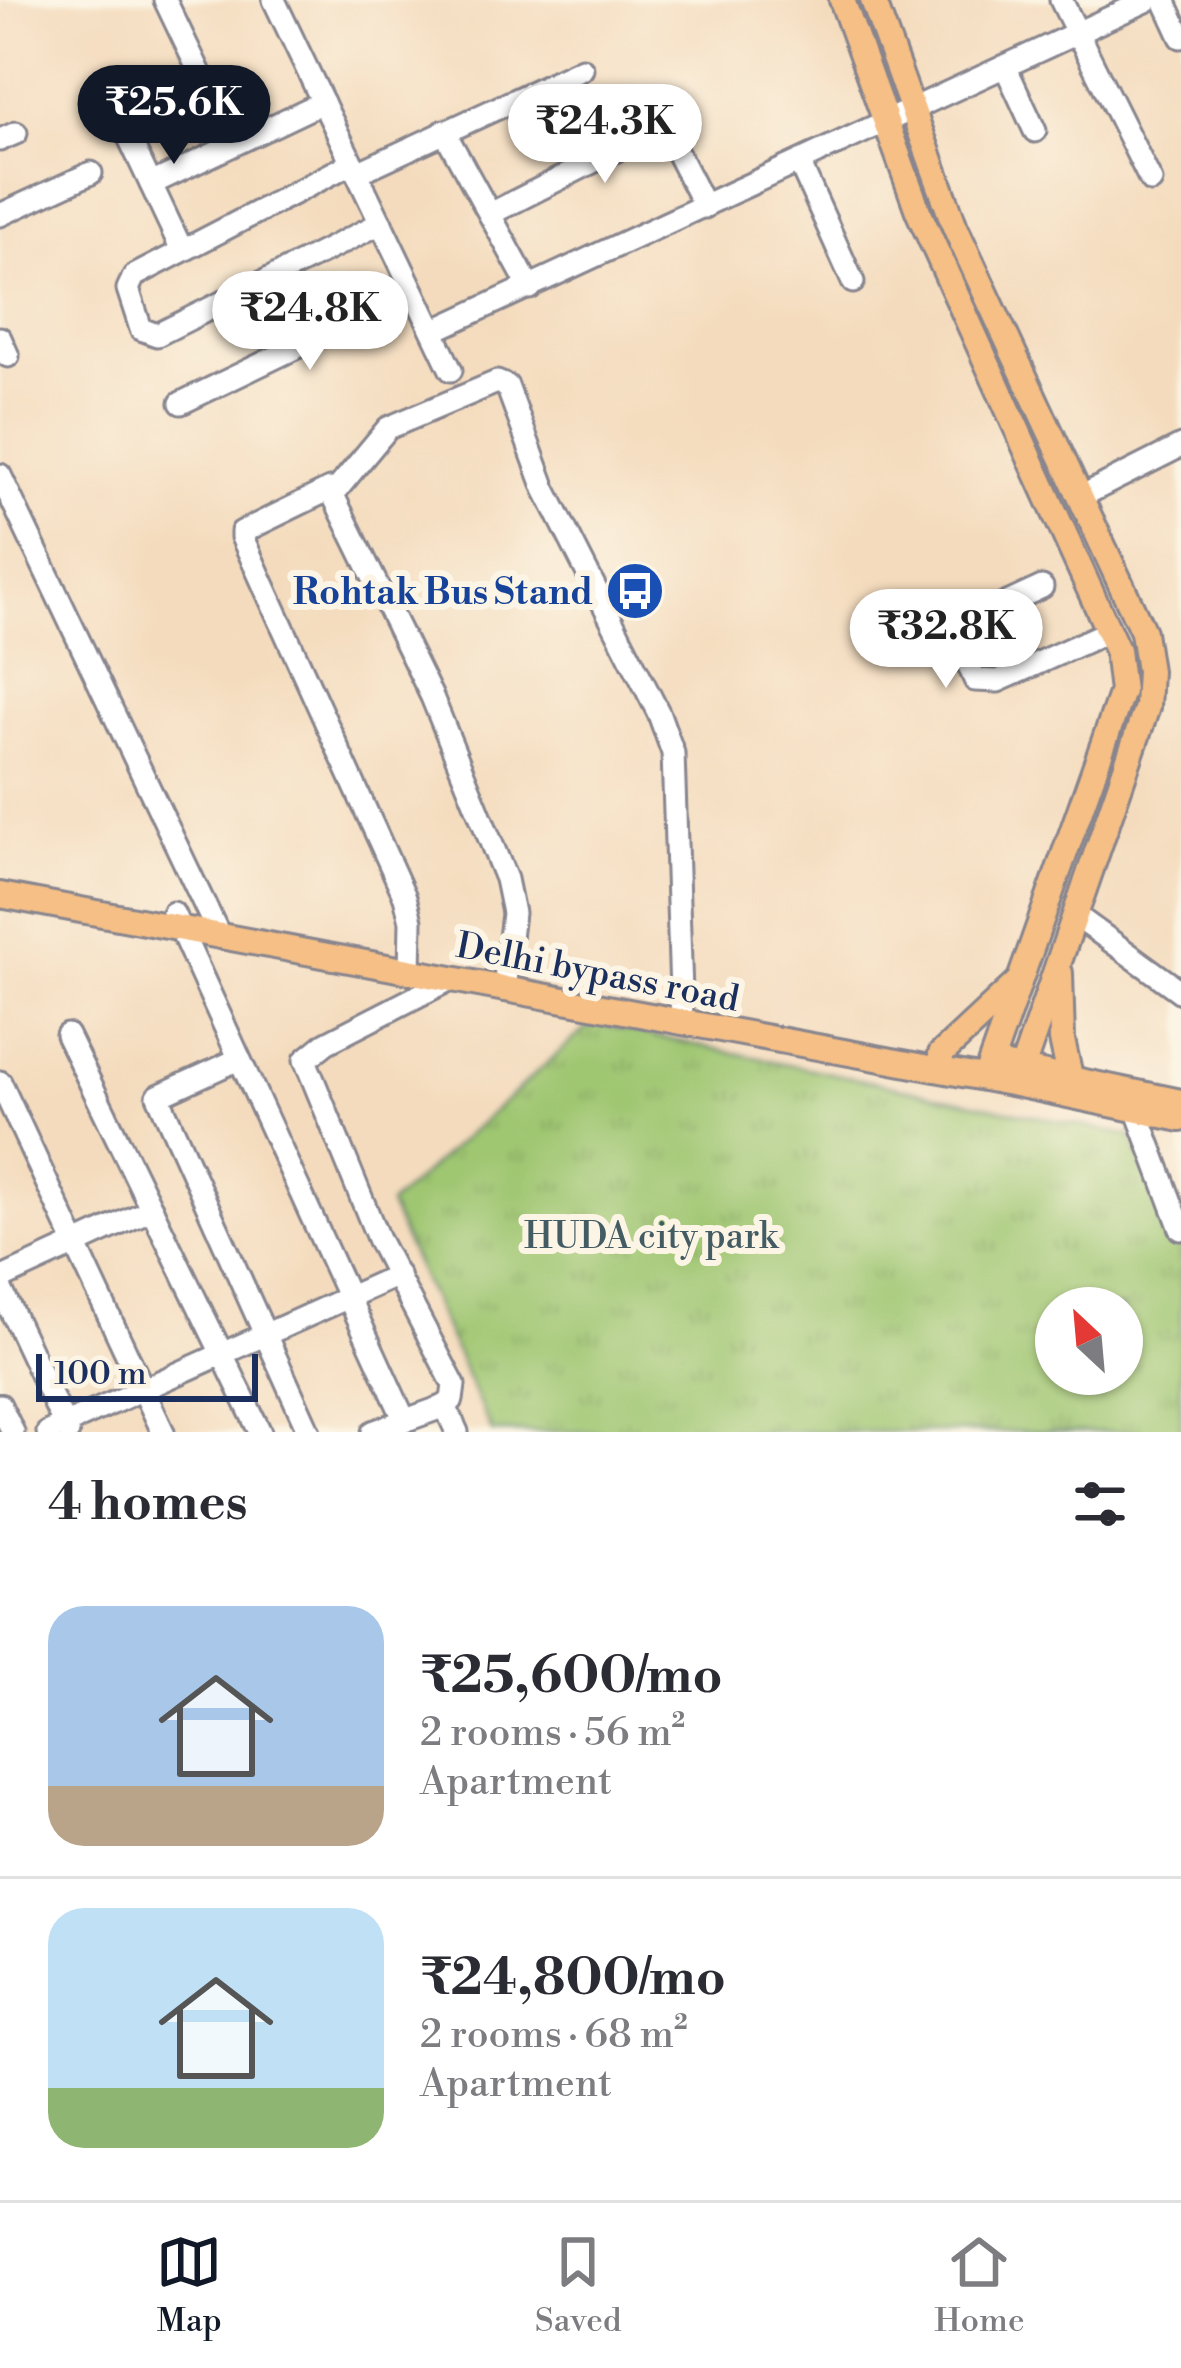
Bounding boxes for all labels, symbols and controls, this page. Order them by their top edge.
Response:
pin: ₹25.6K [76,65,272,167]
text: ₹25.6K [105,79,244,128]
pin: ₹24.3K [507,84,703,186]
text: ₹24.3K [535,98,675,147]
pin: ₹24.8K [212,271,408,373]
text: ₹24.8K [239,285,381,334]
bus stop icon: Rohtak Bus Stand [604,560,666,622]
place label: Rohtak Bus Stand [293,571,593,616]
pin: ₹32.8K [848,589,1044,691]
text: ₹32.8K [877,603,1015,652]
street label: Delhi bypass road [452,924,743,1023]
park label: HUDA city park [524,1215,780,1260]
north arrow [1035,1287,1143,1395]
map controls [1035,1287,1143,1395]
scale bar [36,1348,258,1401]
text: 100 m [54,1354,147,1395]
icon: filters [1067,1471,1133,1537]
text: 4 homes [48,1472,248,1536]
text: ₹25,600/mo [420,1645,722,1709]
icon: home [144,1654,288,1798]
text: 2 rooms · 56 m² [420,1709,685,1758]
text: Apartment [420,1758,612,1807]
text: ₹24,800/mo [420,1947,726,2011]
icon: home [144,1956,288,2100]
text: 2 rooms · 68 m² [420,2011,688,2060]
text: Apartment [420,2060,612,2109]
tab: Map [156,2229,222,2342]
tab: Saved [535,2229,622,2342]
tab: Home [934,2229,1025,2342]

